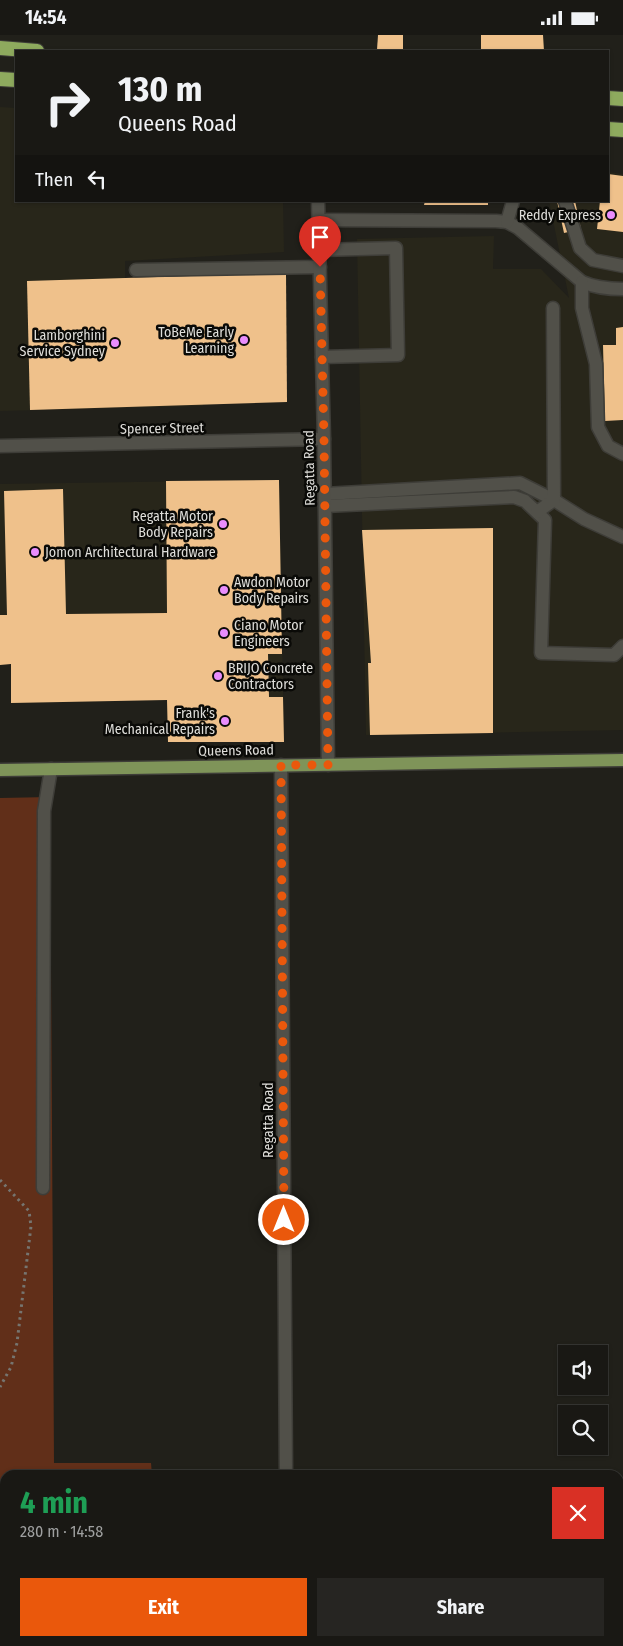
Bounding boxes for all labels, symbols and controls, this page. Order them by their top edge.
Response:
text: 14:54 [25,6,66,29]
text: 130 m [118,68,202,110]
icon: right [35,70,100,135]
text: Queens Road [118,110,237,137]
icon: left [83,165,111,193]
text: Then [35,168,73,191]
place label: Reddy Express [519,207,601,224]
marker: Reddy Express [605,209,617,221]
pin [299,216,341,267]
icon: arrive [306,223,334,251]
place label: ToBeMe Early Learning [158,324,235,357]
place label: Lamborghini Service Sydney [20,327,106,360]
marker: ToBeMe Early Learning [238,334,250,346]
marker: Lamborghini Service Sydney [109,337,121,349]
street label: Spencer Street [120,419,205,438]
street label: Regatta Road [300,430,319,506]
place label: Regatta Motor Body Repairs [132,508,213,541]
marker: Regatta Motor Body Repairs [217,518,229,530]
place label: Jomon Architectural Hardware [45,544,216,561]
marker: Jomon Architectural Hardware [29,546,41,558]
place label: Awdon Motor Body Repairs [234,574,310,607]
marker: Awdon Motor Body Repairs [218,584,230,596]
place label: Ciano Motor Engineers [234,617,304,650]
marker: Ciano Motor Engineers [218,627,230,639]
place label: BRIJO Concrete Contractors [228,660,313,693]
marker: BRIJO Concrete Contractors [212,670,224,682]
place label: Frank's Mechanical Repairs [105,705,215,738]
marker: Frank's Mechanical Repairs [219,715,231,727]
street label: Queens Road [198,741,274,760]
street label: Regatta Road [260,1082,277,1158]
position arrow [257,1193,309,1245]
map controls [558,1345,608,1455]
button: sound [558,1345,608,1395]
button: search [558,1405,608,1455]
text: 4 min [20,1485,88,1521]
button: close [552,1487,604,1539]
text: 280 m · 14:58 [20,1522,103,1541]
button: Exit [20,1578,307,1636]
button: Share [317,1578,604,1636]

